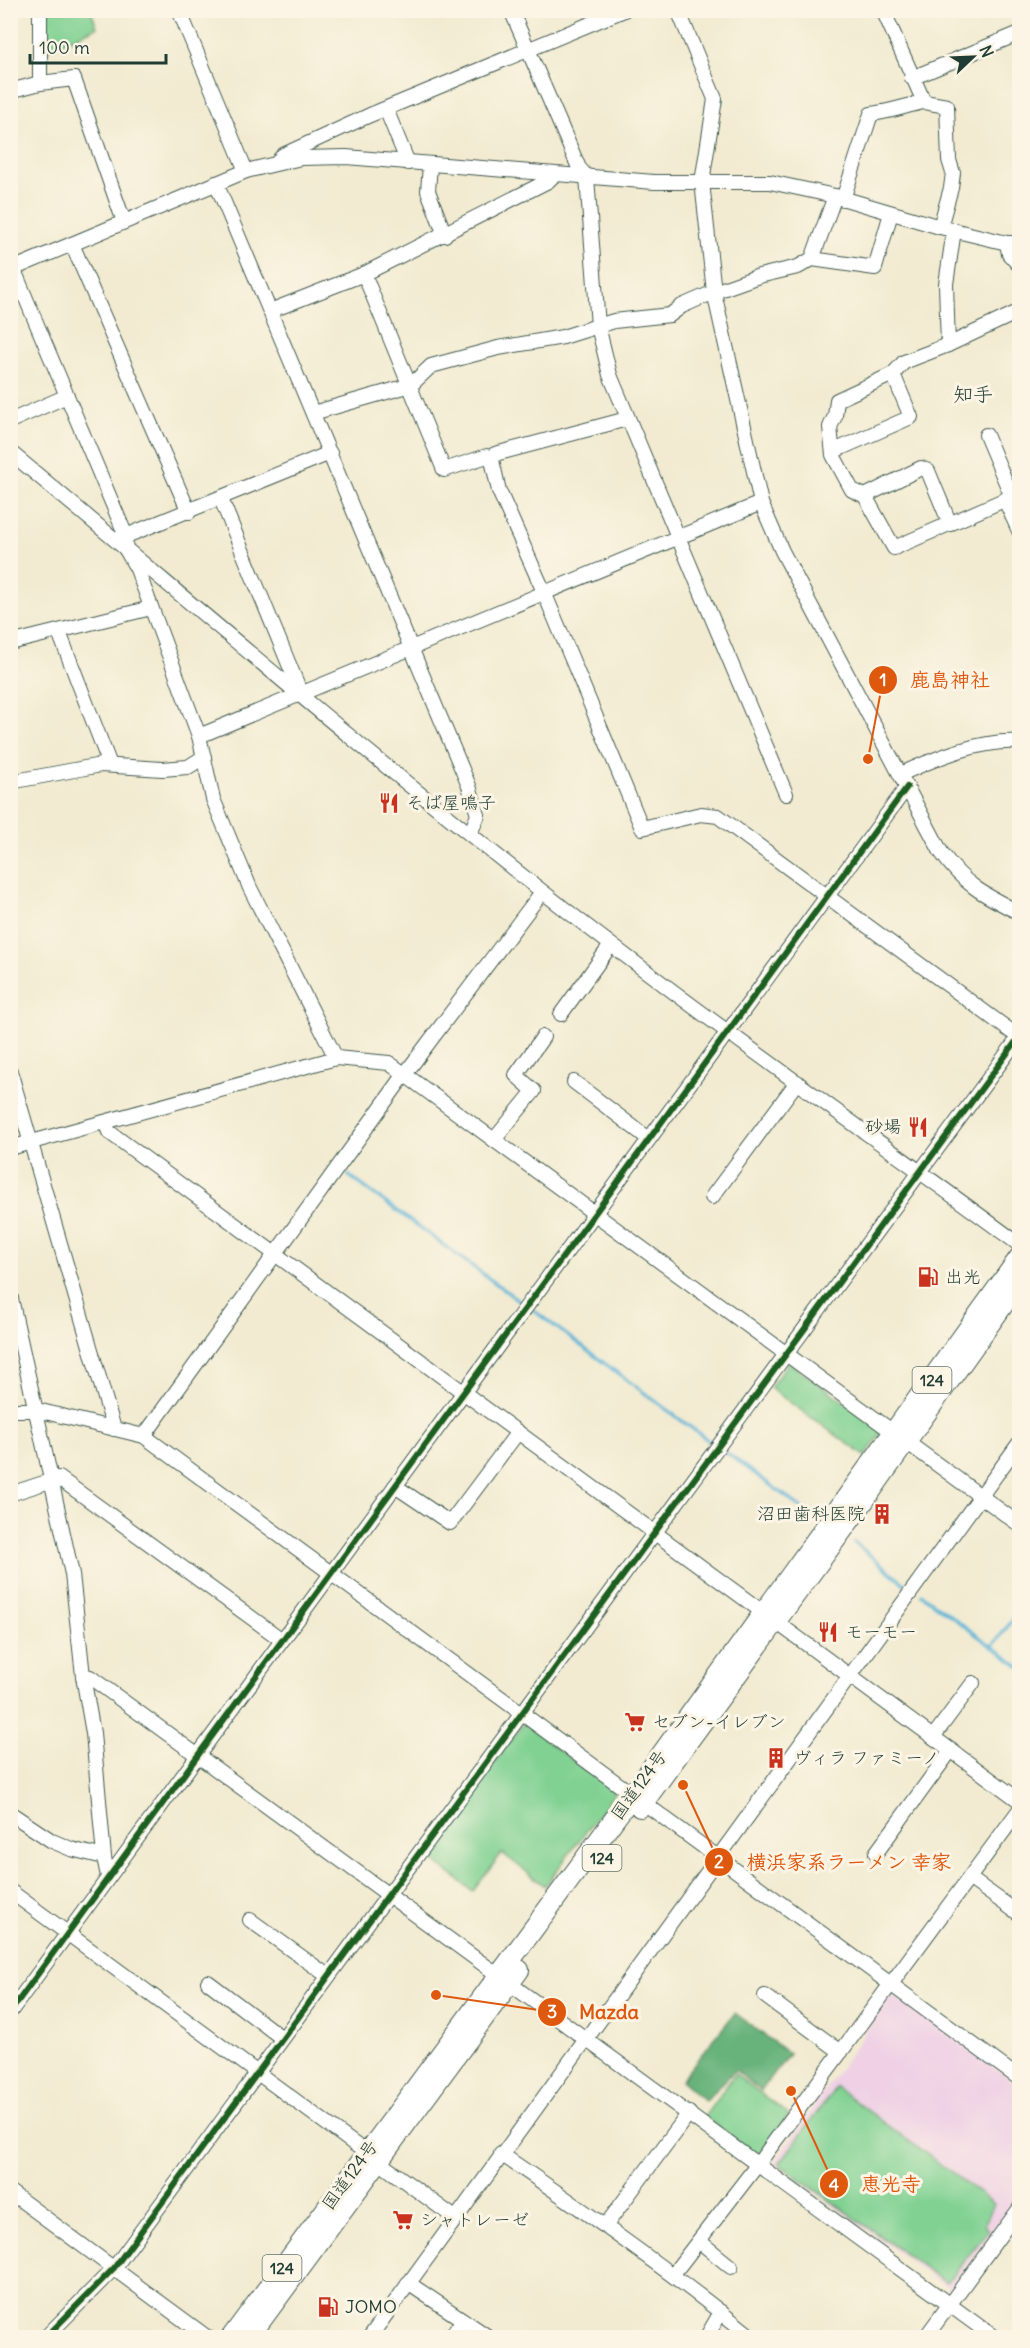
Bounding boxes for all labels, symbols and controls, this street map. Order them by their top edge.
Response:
scale bar [30,27,166,65]
north arrow [943,27,1003,87]
text: 100 m [39,36,90,59]
text: N [975,42,998,60]
district label: 知手 [953,381,993,406]
callout: 鹿島神社 [868,661,1002,699]
text: 鹿島神社 [910,667,990,692]
text: 1 [879,668,887,691]
restaurant icon: そば屋鳴子 [377,791,401,815]
place label: そば屋鳴子 [406,791,496,814]
place label: 砂場 [865,1115,901,1138]
restaurant icon: 砂場 [906,1115,930,1139]
fuel station icon: 出光 [916,1265,940,1289]
place label: 出光 [945,1265,981,1288]
road number: 124 [912,1367,952,1393]
place label: 沼田歯科医院 [757,1502,865,1525]
building icon: 沼田歯科医院 [870,1502,894,1526]
restaurant icon: モーモー [816,1620,840,1644]
place label: モーモー [845,1620,917,1643]
supermarket icon: セブン-イレブン [623,1710,647,1734]
place label: セブン-イレブン [652,1710,786,1733]
street label: 国道124号 [605,1745,672,1824]
building icon: ヴィラ ファミーノ [764,1746,788,1770]
place label: ヴィラ ファミーノ [793,1746,939,1769]
callout: 横浜家系ラーメン 幸家 [704,1843,963,1881]
road number: 124 [582,1845,622,1871]
text: 横浜家系ラーメン 幸家 [747,1849,951,1874]
text: 2 [714,1850,724,1873]
callout: Mazda [537,1993,651,2031]
text: Mazda [579,1999,640,2024]
text: 3 [547,2000,557,2023]
street label: 国道124号 [316,2135,383,2214]
callout: 恵光寺 [819,2165,933,2203]
text: 恵光寺 [861,2171,921,2196]
text: 4 [829,2173,840,2196]
supermarket icon: シャトレーゼ [391,2208,415,2232]
place label: シャトレーゼ [420,2208,529,2231]
road number: 124 [262,2255,302,2281]
fuel station icon: JOMO [316,2295,340,2319]
place label: JOMO [345,2295,397,2318]

